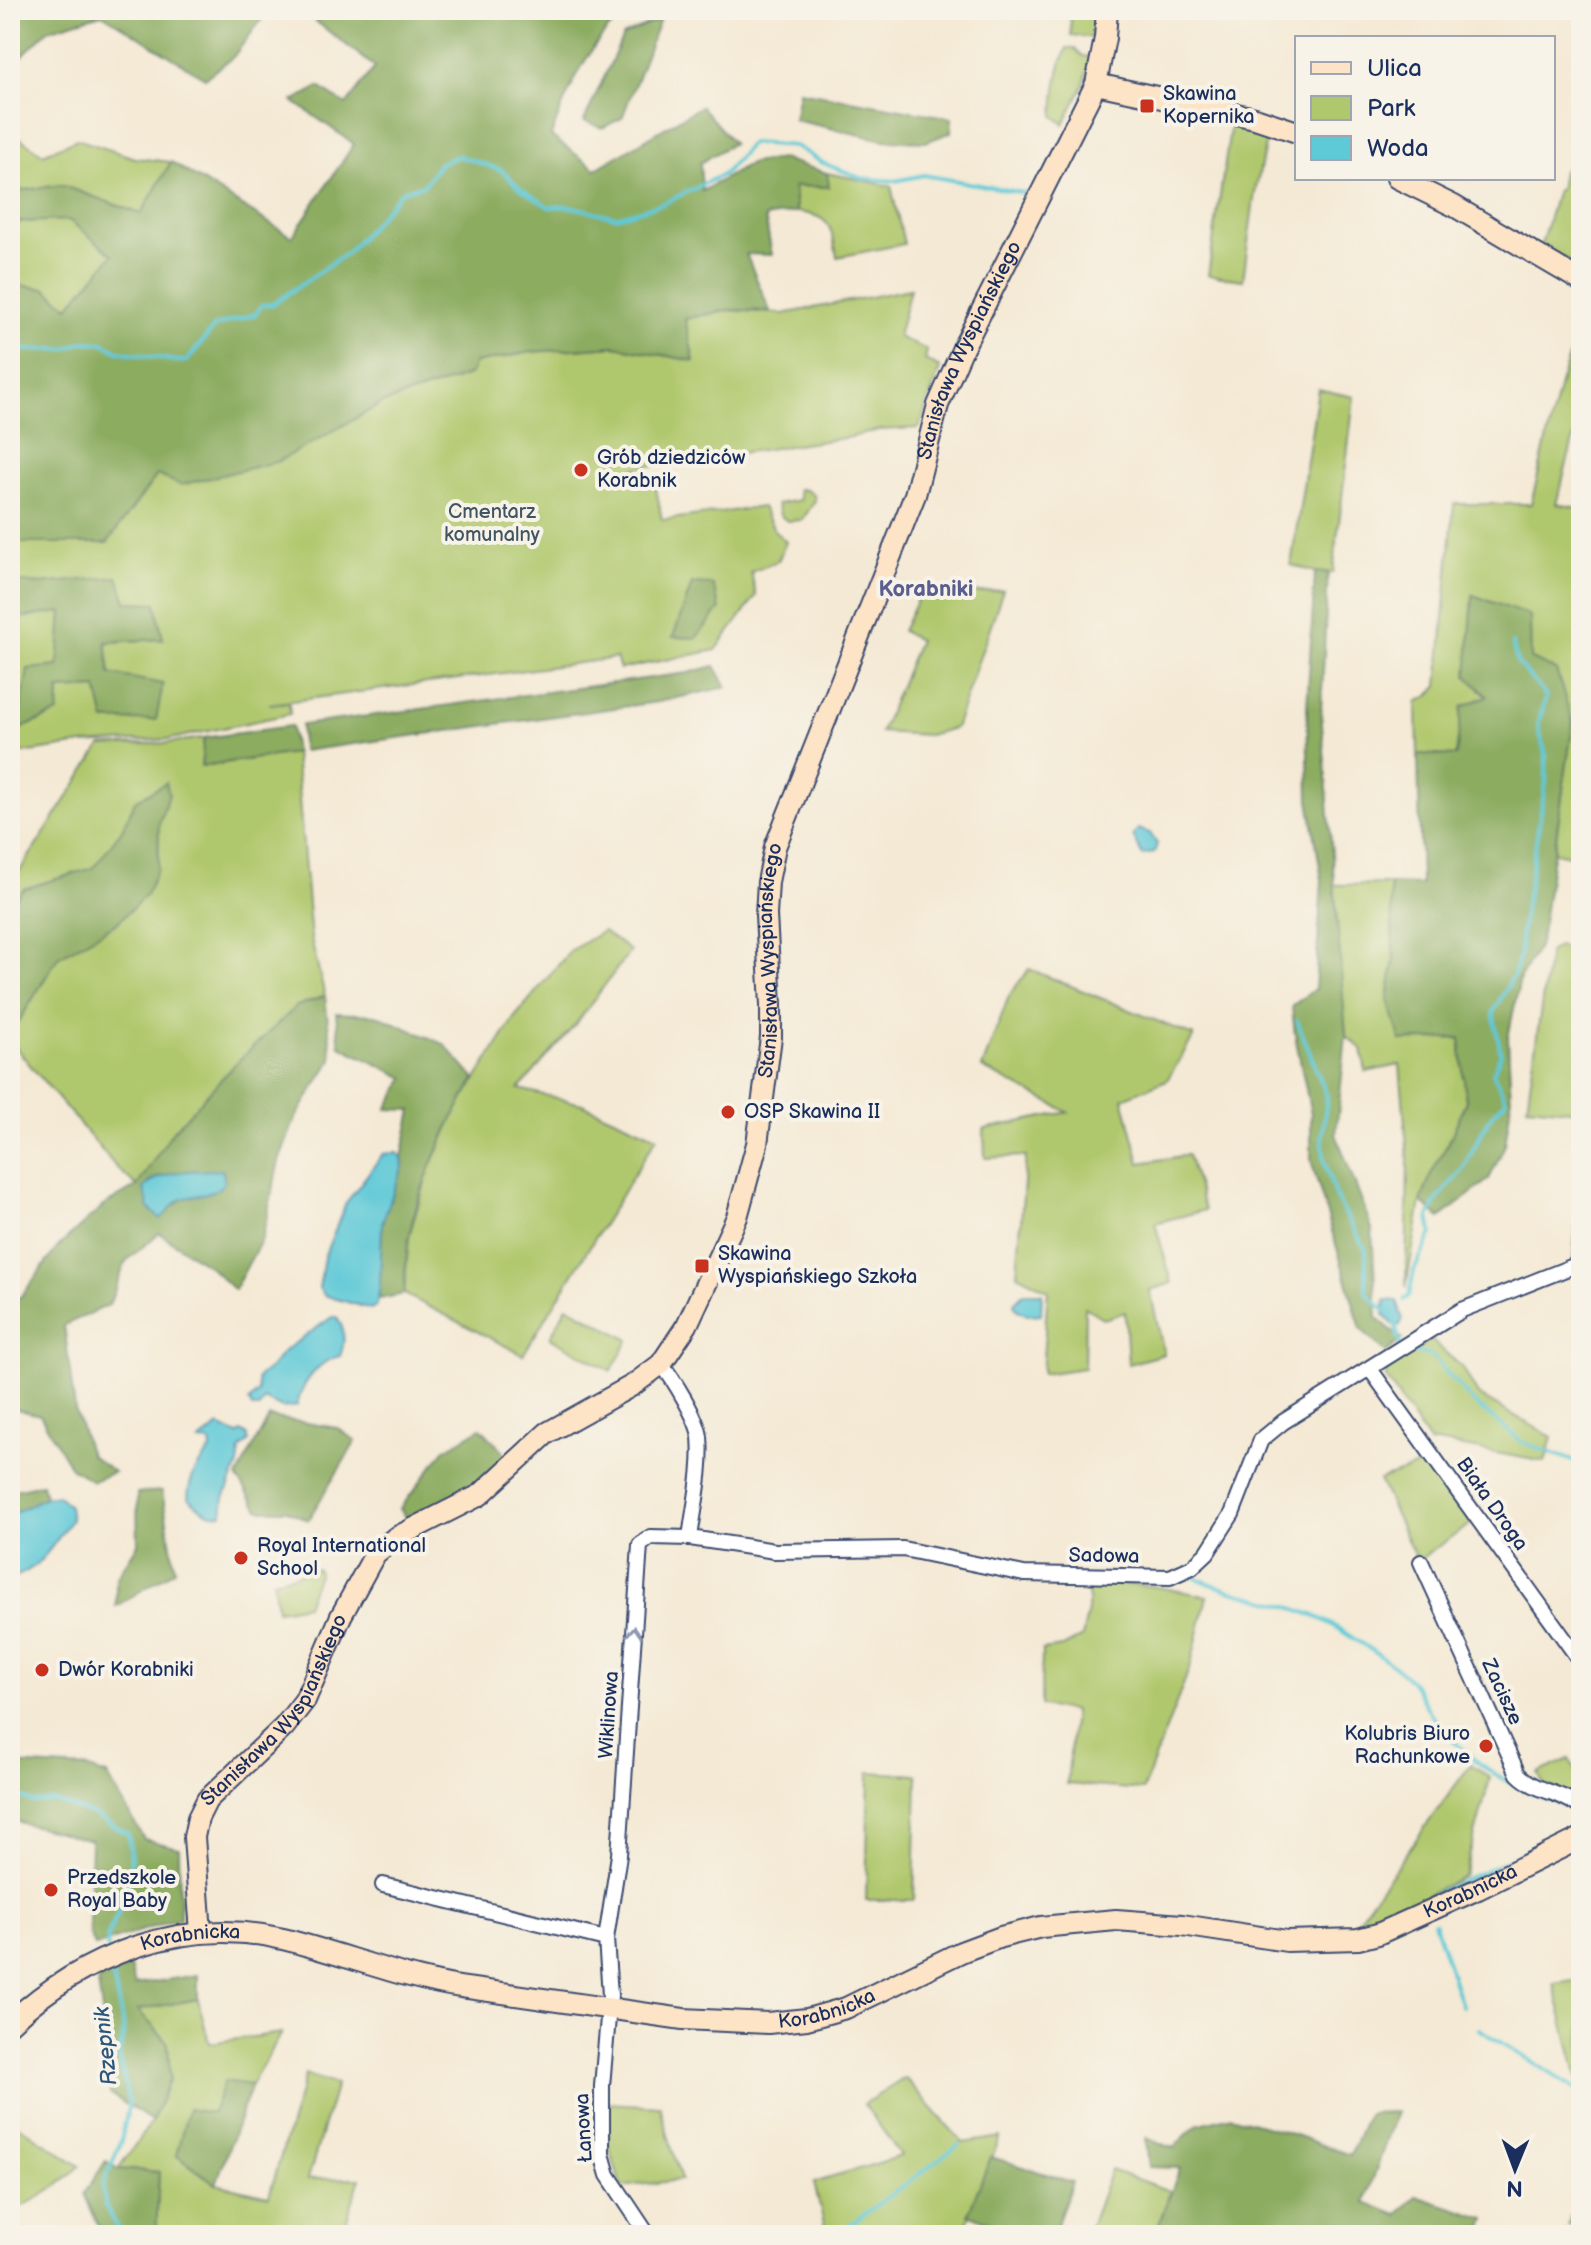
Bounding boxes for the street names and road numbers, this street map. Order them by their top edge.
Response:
street label: Stanisława Wyspiańskiego [913,237,1027,462]
street label: Stanisława Wyspiańskiego [754,841,788,1080]
street label: Biała Droga [1451,1453,1533,1555]
street label: Sadowa [1068,1543,1140,1569]
street label: Stanisława Wyspiańskiego [196,1611,352,1811]
street label: Zacisze [1476,1654,1528,1729]
street label: Wiklinowa [594,1670,624,1760]
street label: Korabnicka [1420,1859,1521,1924]
street label: Korabnicka [138,1920,241,1956]
street label: Korabnicka [777,1984,879,2034]
street label: Łanowa [570,2093,598,2163]

